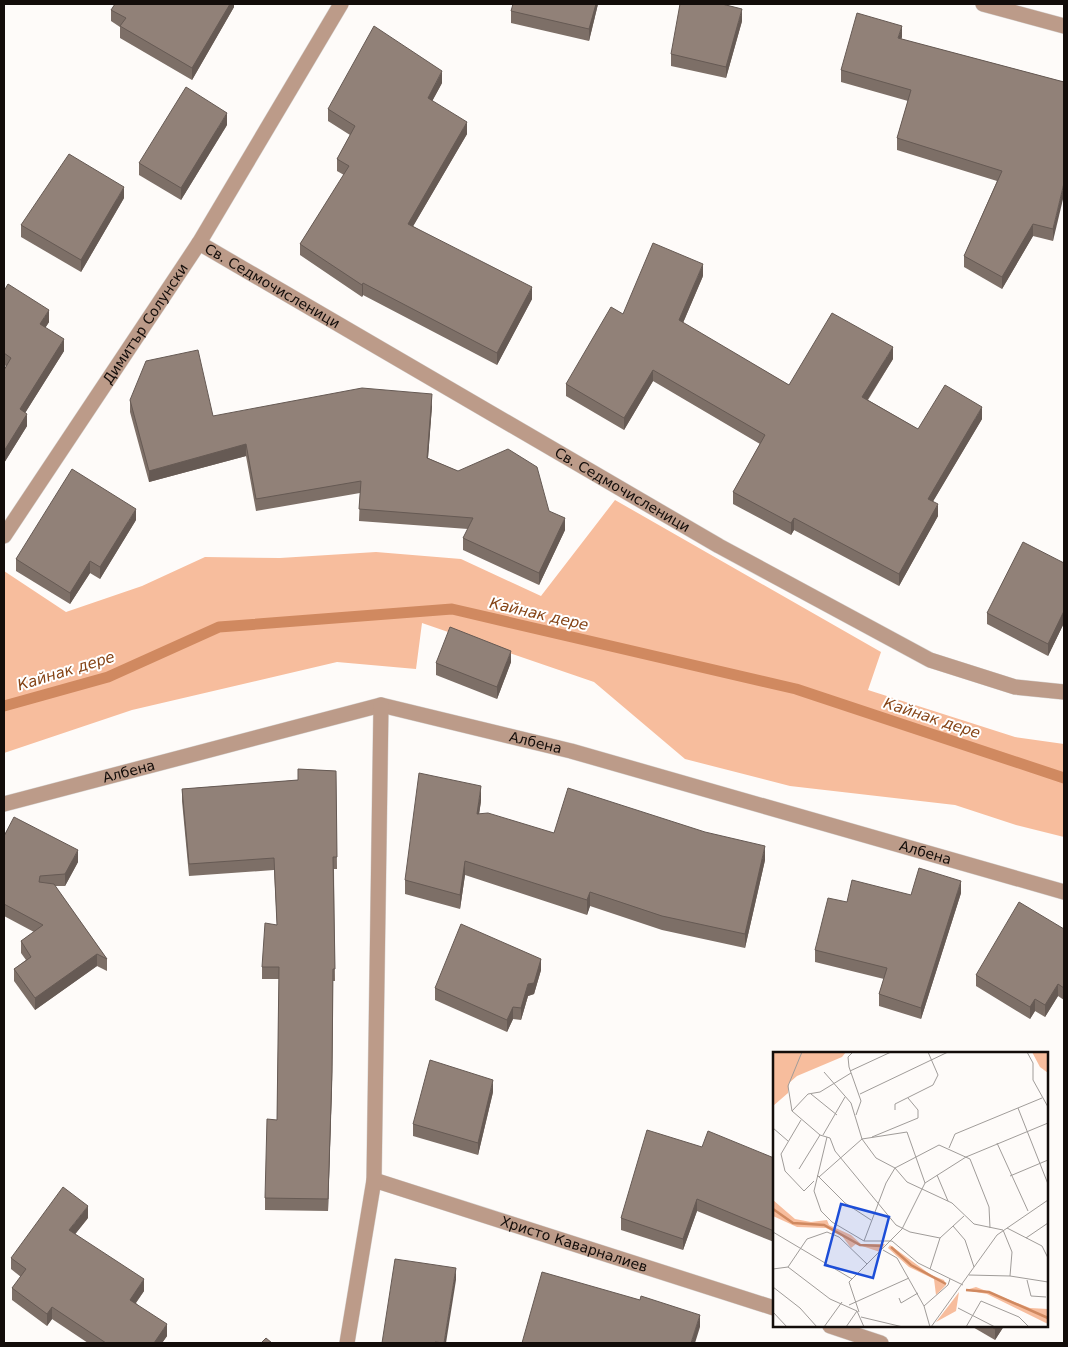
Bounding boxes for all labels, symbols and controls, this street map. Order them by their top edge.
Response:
street label: Св. Седмочисленици [202,240,343,331]
street label: Димитър Солунски [100,261,191,387]
street label: Св. Седмочисленици [552,444,693,535]
water label: Кайнак дере [488,594,590,634]
water label: Кайнак дере [15,648,117,694]
water label: Кайнак дере [881,694,983,742]
street label: Албена [508,728,564,757]
street label: Албена [101,757,157,786]
street label: Албена [898,837,953,867]
inset map [773,1052,1048,1327]
street label: Христо Каварналиев [498,1213,650,1275]

